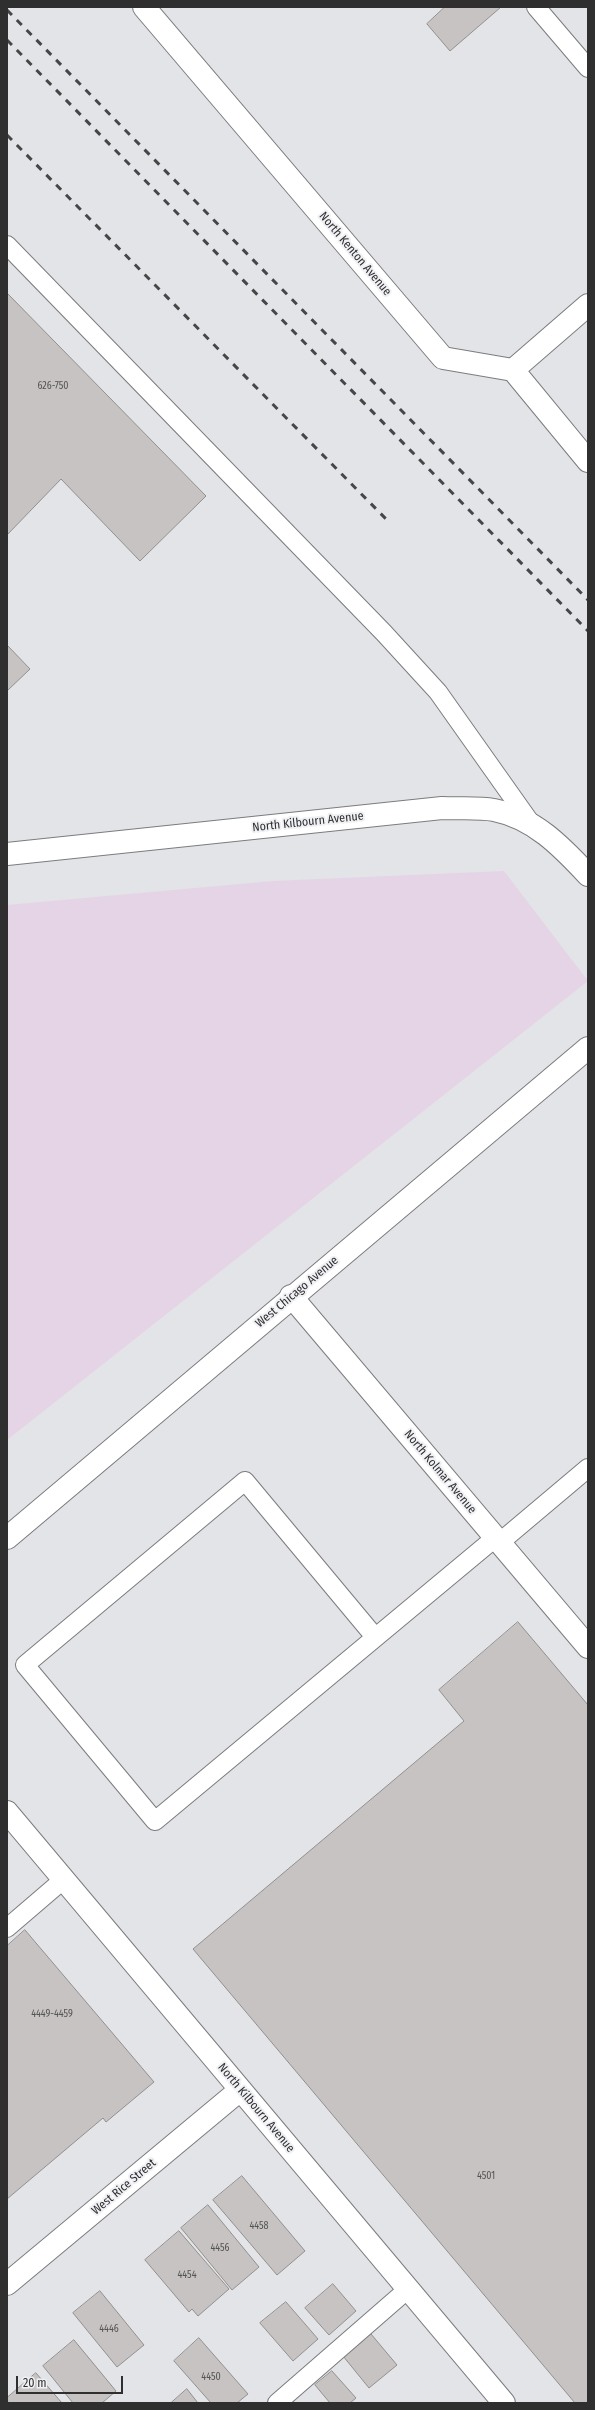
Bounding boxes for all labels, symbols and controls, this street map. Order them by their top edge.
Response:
street label: North Kenton Avenue [316,209,394,299]
house number: 626-750 [37,380,69,392]
street label: North Kilbourn Avenue [252,809,364,835]
street label: West Chicago Avenue [253,1253,341,1331]
street label: North Kolmar Avenue [401,1427,479,1517]
house number: 4449-4459 [31,2008,73,2020]
street label: North Kilbourn Avenue [215,2061,297,2155]
street label: West Rice Street [89,2156,159,2218]
house number: 4501 [477,2170,495,2182]
house number: 4458 [249,2220,269,2232]
house number: 4456 [210,2242,230,2254]
house number: 4454 [177,2269,197,2281]
house number: 4446 [99,2323,119,2335]
scale bar [18,2368,125,2394]
house number: 4450 [201,2371,221,2383]
text: 20 m [23,2376,47,2390]

